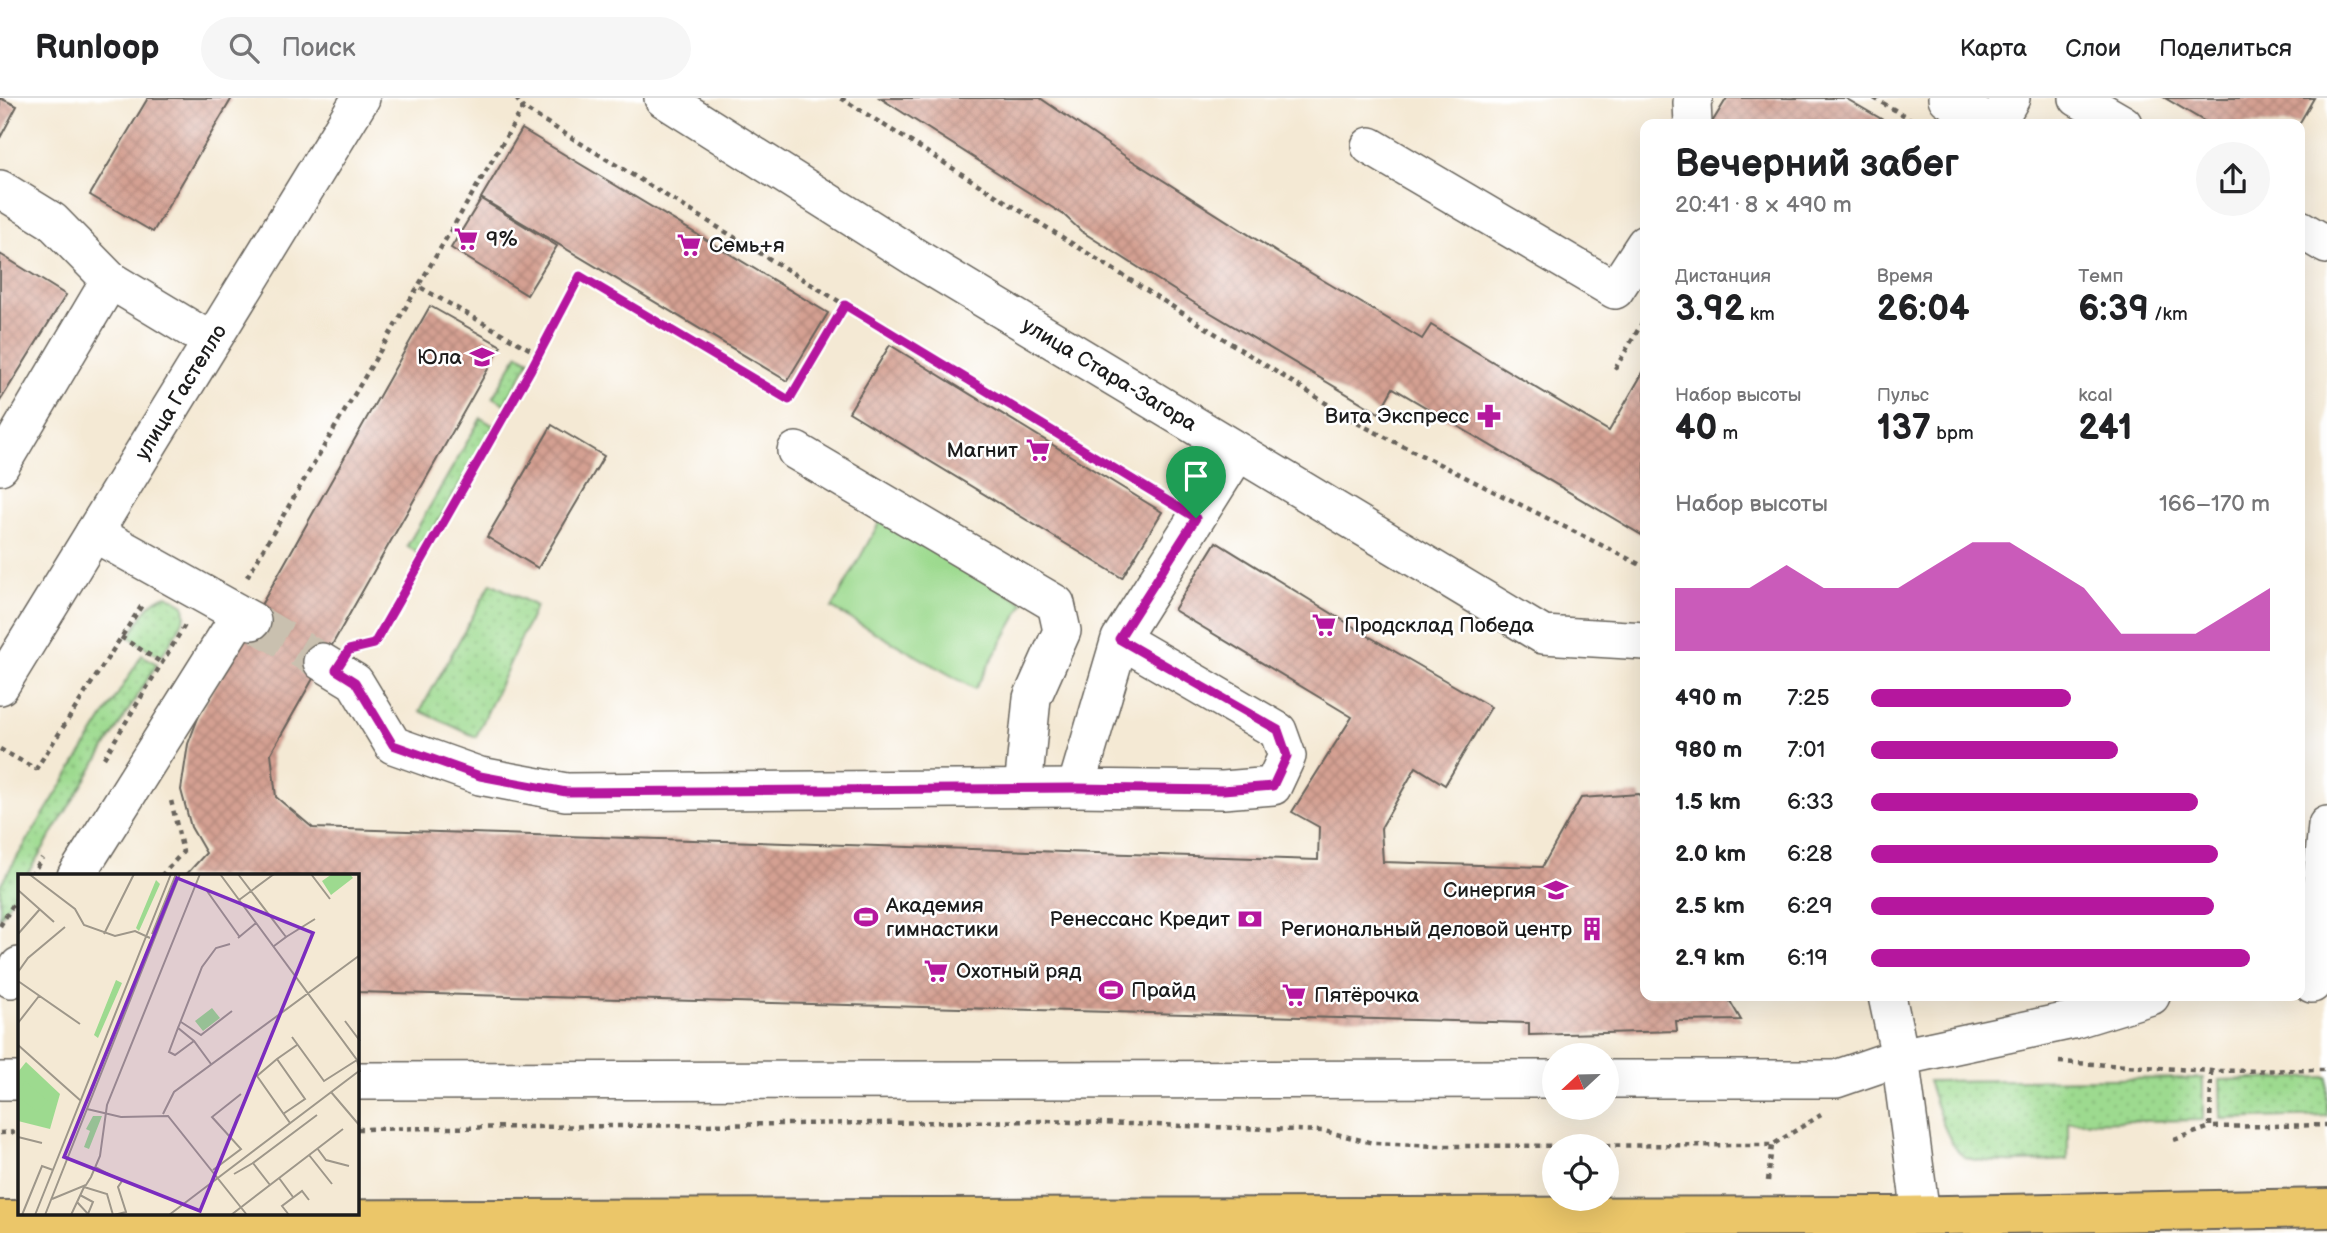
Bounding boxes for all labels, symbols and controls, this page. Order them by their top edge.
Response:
search box [201,17,691,80]
text: Runloop [35,28,159,68]
icon: search [225,29,263,67]
text: Поиск [281,33,356,64]
text: Карта [1960,34,2027,63]
text: Слои [2065,34,2121,63]
text: Поделиться [2159,34,2292,63]
text: Вечерний забег [1675,142,1959,187]
button: share [2196,142,2270,216]
text: 20:41 · 8 × 490 m [1675,191,1852,219]
supermarket icon: 9% [452,225,480,253]
place label: 9% [486,227,518,252]
supermarket icon: Семь+я [675,231,703,259]
place label: Семь+я [709,233,785,258]
text: Дистанция [1675,265,1771,288]
text: Время [1877,265,1933,288]
text: Темп [2078,265,2123,288]
text: 3.92 [1675,288,1745,331]
text: 26:04 [1877,288,1970,331]
text: 6:39 [2078,288,2149,331]
text: km [1745,303,1775,326]
text: /km [2149,303,2188,326]
street label: улица Стара-Загора [1018,312,1202,437]
street label: улица Гастелло [129,320,232,464]
school or university icon: Юла [468,343,496,371]
place label: Юла [417,345,463,370]
text: Набор высоты [1675,384,1801,407]
text: Пульс [1877,384,1929,407]
text: kcal [2078,384,2112,407]
pharmacy icon: Вита Экспресс [1475,402,1503,430]
place label: Вита Экспресс [1325,404,1469,429]
text: 40 [1675,407,1717,450]
text: 137 [1877,407,1931,450]
text: 241 [2078,407,2133,450]
text: m [1717,422,1738,445]
text: bpm [1931,422,1974,445]
supermarket icon: Магнит [1024,436,1052,464]
place label: Магнит [946,438,1018,463]
pin [1166,446,1226,518]
icon: arrive [1177,457,1215,495]
text: Набор высоты [1675,490,1828,518]
text: 166–170 m [2159,490,2270,518]
supermarket icon: Продсклад Победа [1310,611,1338,639]
place label: Продсклад Победа [1344,613,1535,638]
text: 490 m [1675,684,1742,712]
text: 7:25 [1787,684,1830,712]
text: 980 m [1675,736,1742,764]
text: 7:01 [1787,736,1825,764]
text: 1.5 km [1675,788,1741,816]
text: 6:33 [1787,788,1834,816]
text: 2.0 km [1675,840,1746,868]
text: 6:28 [1787,840,1833,868]
inset map [18,874,359,1216]
school or university icon: Синергия [1542,876,1570,904]
place label: Синергия [1443,878,1536,903]
text: 2.5 km [1675,892,1745,920]
text: 6:29 [1787,892,1833,920]
place label: Академия гимнастики [885,893,999,942]
sports icon: Академия гимнастики [852,903,880,931]
bank icon: Ренессанс Кредит [1236,905,1264,933]
place label: Ренессанс Кредит [1049,907,1230,932]
building icon: Региональный деловой центр [1578,915,1606,943]
place label: Региональный деловой центр [1280,917,1572,942]
text: 2.9 km [1675,944,1745,972]
text: 6:19 [1787,944,1828,972]
supermarket icon: Охотный ряд [922,957,950,985]
place label: Охотный ряд [956,959,1082,984]
sports icon: Прайд [1097,976,1125,1004]
place label: Прайд [1131,978,1196,1003]
supermarket icon: Пятёрочка [1280,981,1308,1009]
place label: Пятёрочка [1314,983,1420,1008]
north arrow [1542,1043,1619,1120]
map controls [1542,1043,1619,1211]
button: locate [1542,1134,1619,1211]

